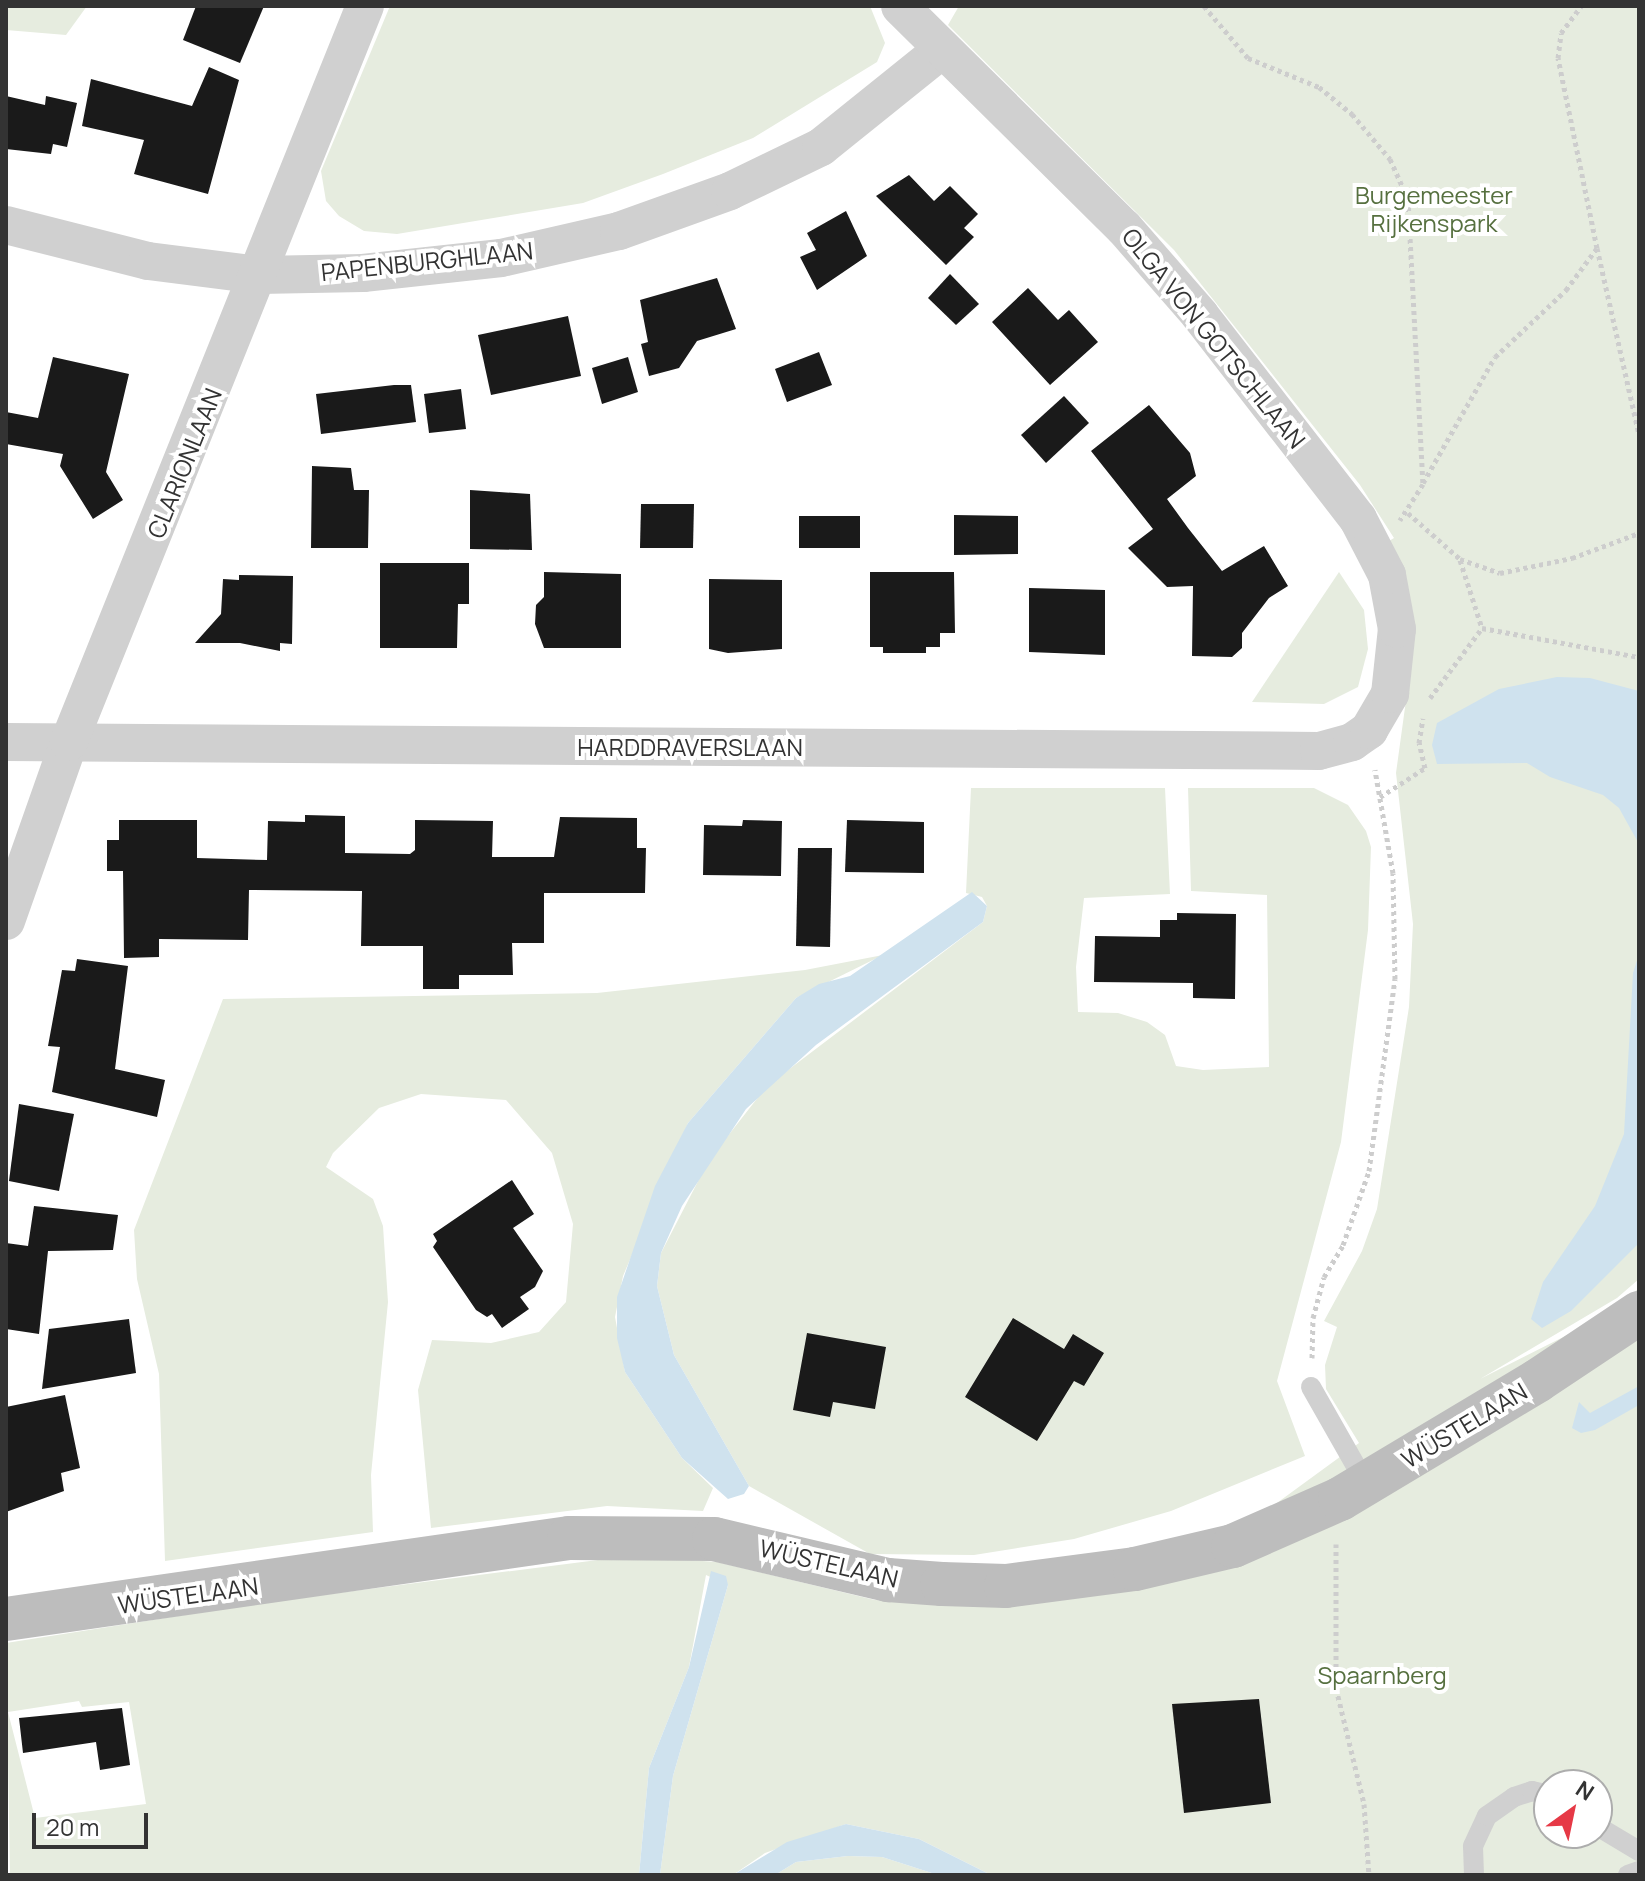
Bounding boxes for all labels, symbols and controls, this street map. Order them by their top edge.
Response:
park label: Burgemeester Rijkenspark [1355,181,1513,237]
street label: OLGA VON GOTSCHLAAN [1116,222,1312,454]
street label: PAPENBURGHLAAN [320,236,534,286]
street label: CLARIONLAAN [141,384,227,542]
street label: HARDDRAVERSLAAN [577,733,803,761]
street label: WÜSTELAAN [1396,1376,1532,1474]
street label: WÜSTELAAN [757,1533,901,1593]
street label: WÜSTELAAN [116,1571,260,1619]
park label: Spaarnberg [1317,1661,1447,1689]
north arrow [1533,1769,1613,1849]
text: N [1570,1774,1600,1807]
scale bar [36,1797,152,1847]
text: 20 m [46,1810,99,1843]

